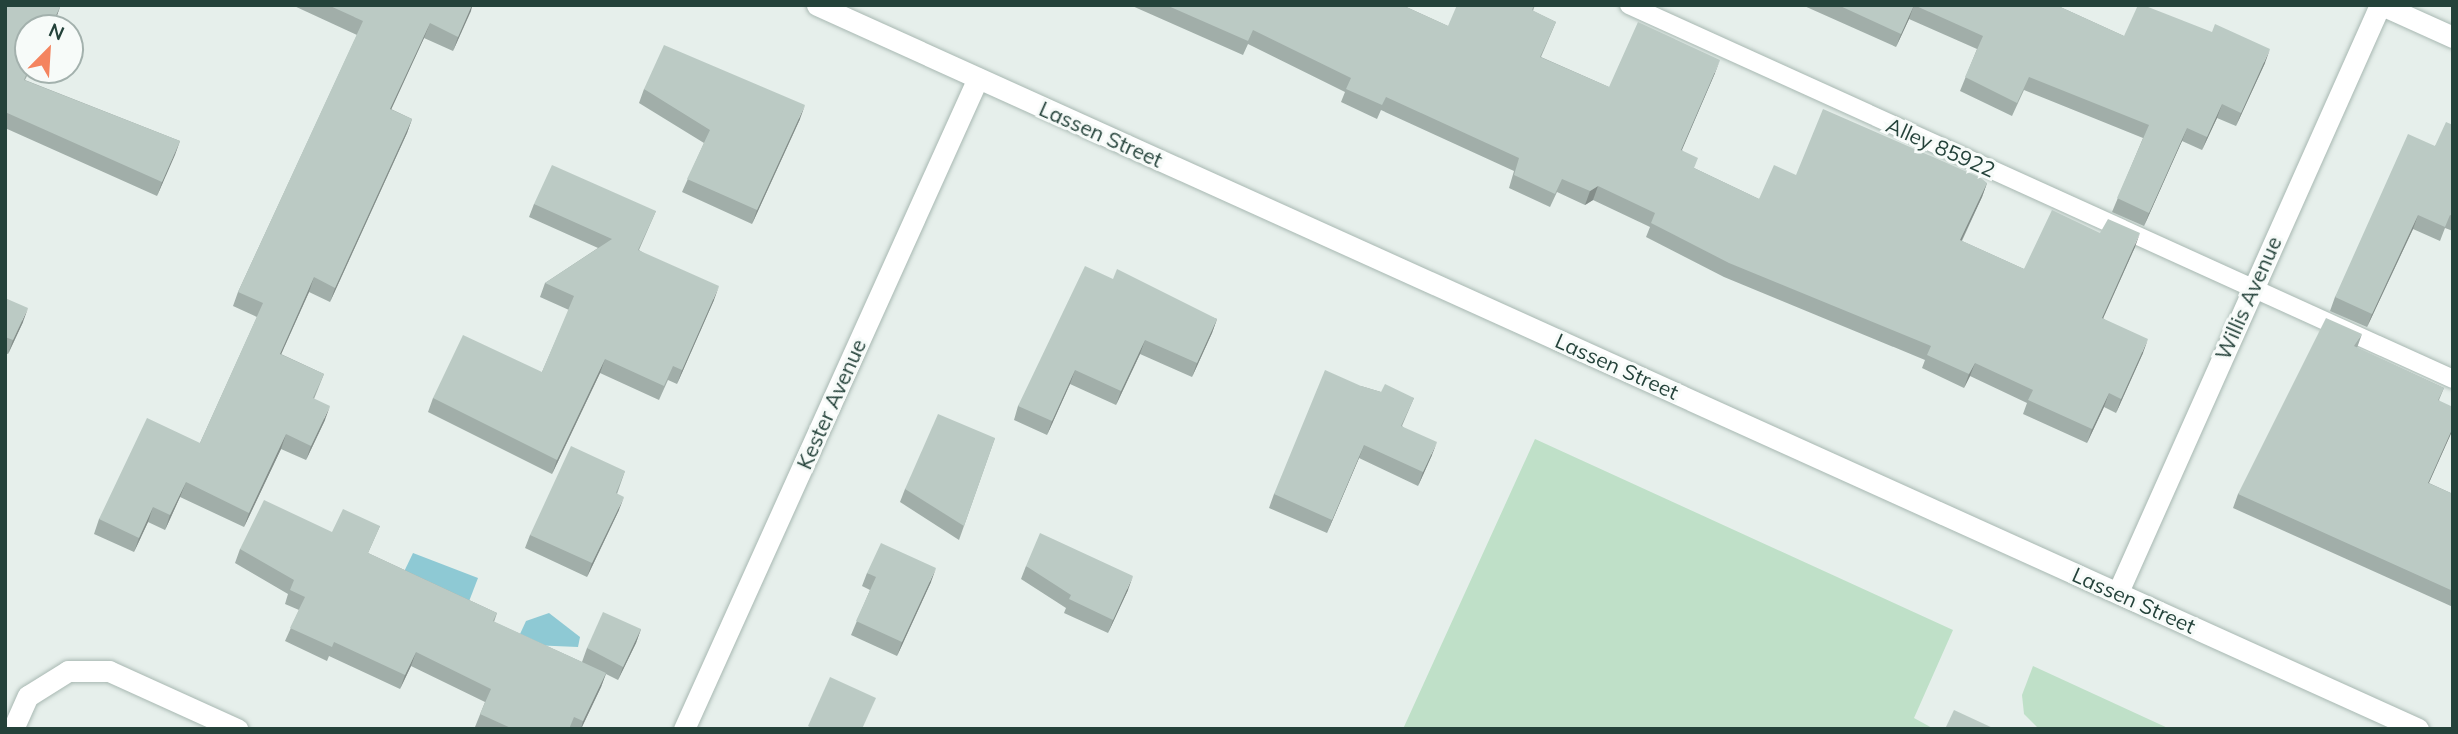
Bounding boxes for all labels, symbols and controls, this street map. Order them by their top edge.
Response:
north arrow [14,14,84,84]
text: N [45,18,68,46]
street label: Lassen Street [1036,96,1166,172]
street label: Alley 85922 [1883,112,1999,182]
street label: Willis Avenue [2210,232,2286,364]
street label: Lassen Street [1552,328,1682,404]
street label: Kester Avenue [791,335,871,473]
street label: Lassen Street [2069,562,2199,638]

